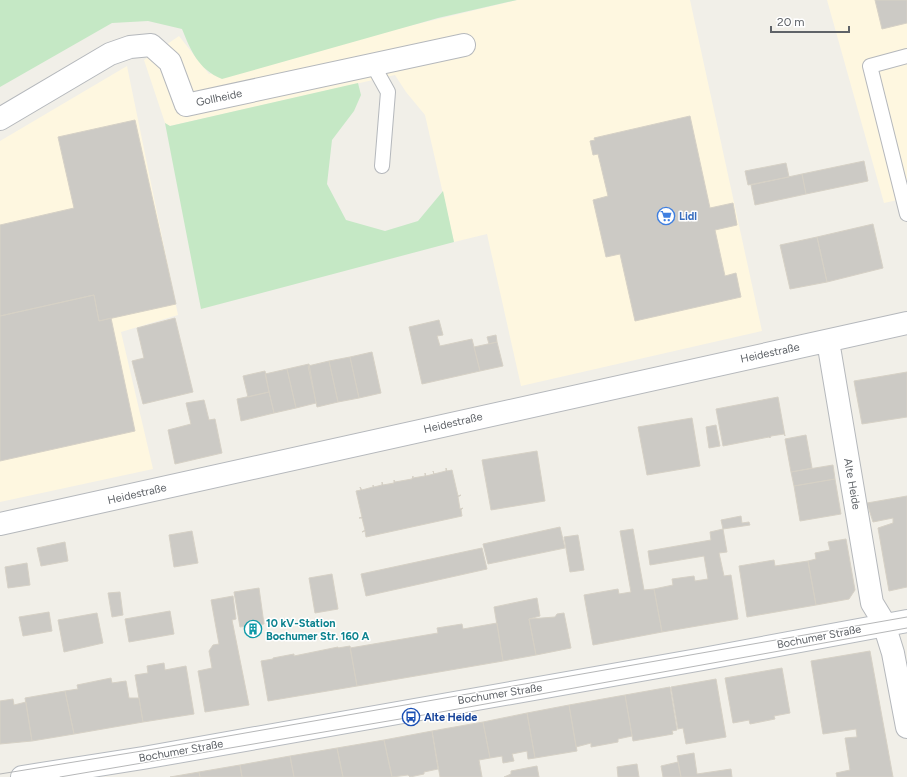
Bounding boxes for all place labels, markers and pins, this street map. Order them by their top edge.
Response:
supermarket icon: Lidl [656,206,676,226]
place label: Lidl [679,210,697,223]
place label: 10 kV-Station Bochumer Str. 160 A [266,617,370,643]
building icon: 10 kV-Station Bochumer Str. 160 A [243,619,263,639]
bus stop icon: Alte Heide [401,707,421,727]
place label: Alte Heide [424,711,477,724]

